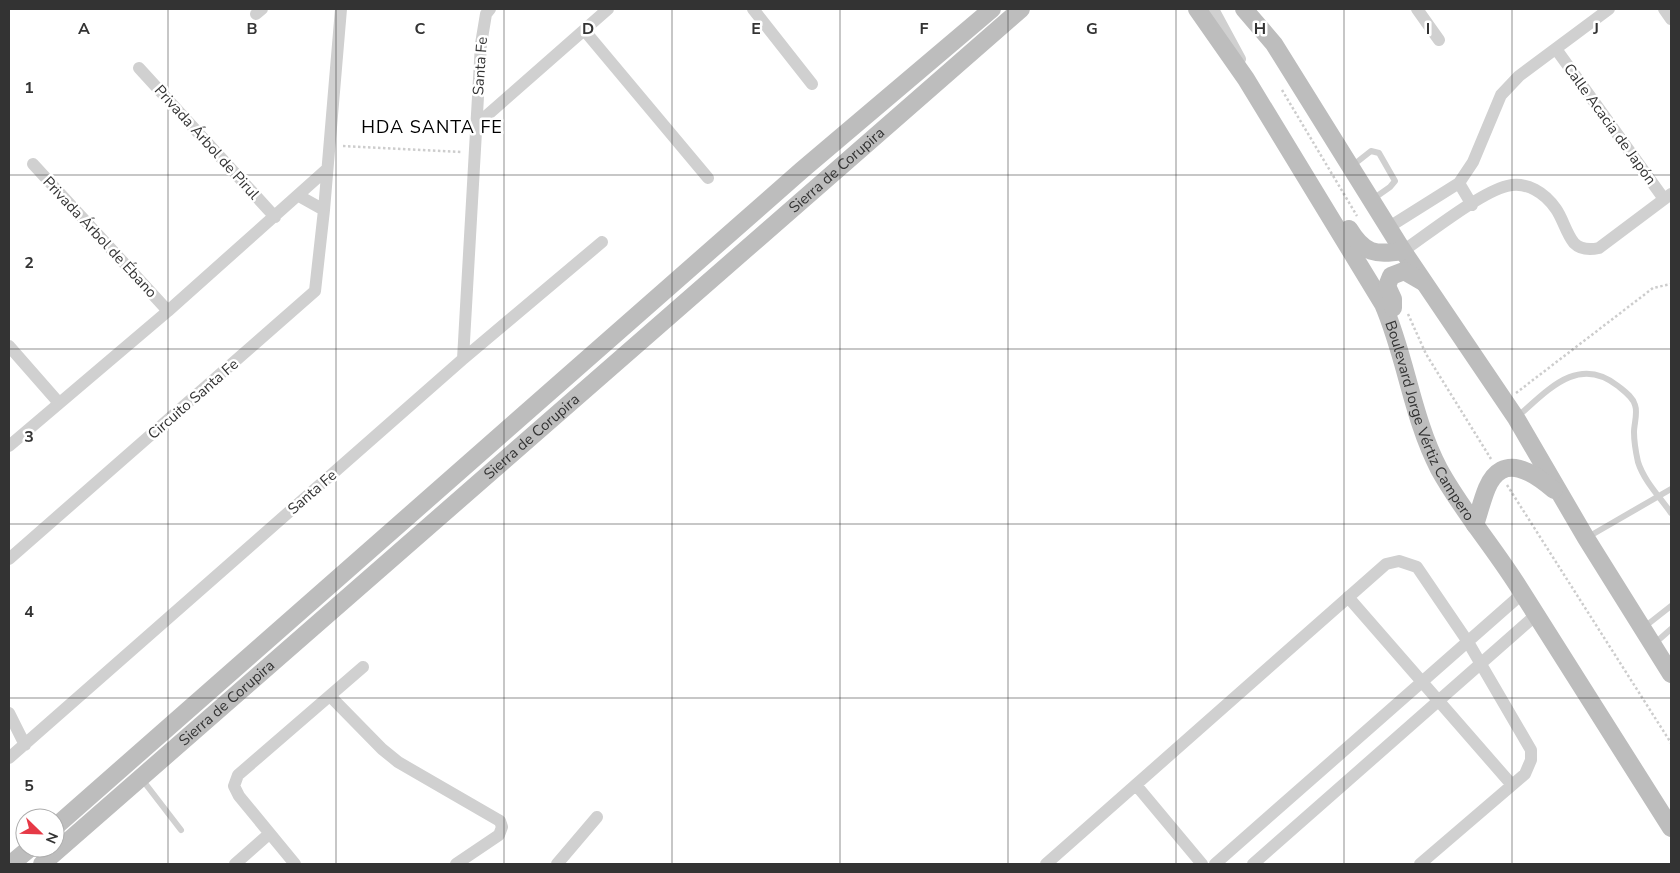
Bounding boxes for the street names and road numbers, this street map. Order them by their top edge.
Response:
street label: Santa Fe [468,36,492,96]
street label: Calle Acacia de Japón [1559,59,1661,189]
street label: Privada Árbol de Pirul [150,80,264,204]
street label: Sierra de Corupira [784,123,889,217]
street label: Privada Árbol de Ébano [39,172,161,302]
street label: Boulevard Jorge Vértiz Campero [1380,318,1479,525]
street label: Circuito Santa Fe [144,354,242,444]
street label: Sierra de Corupira [479,389,584,484]
street label: Santa Fe [283,465,341,519]
street label: Sierra de Corupira [174,656,279,750]

